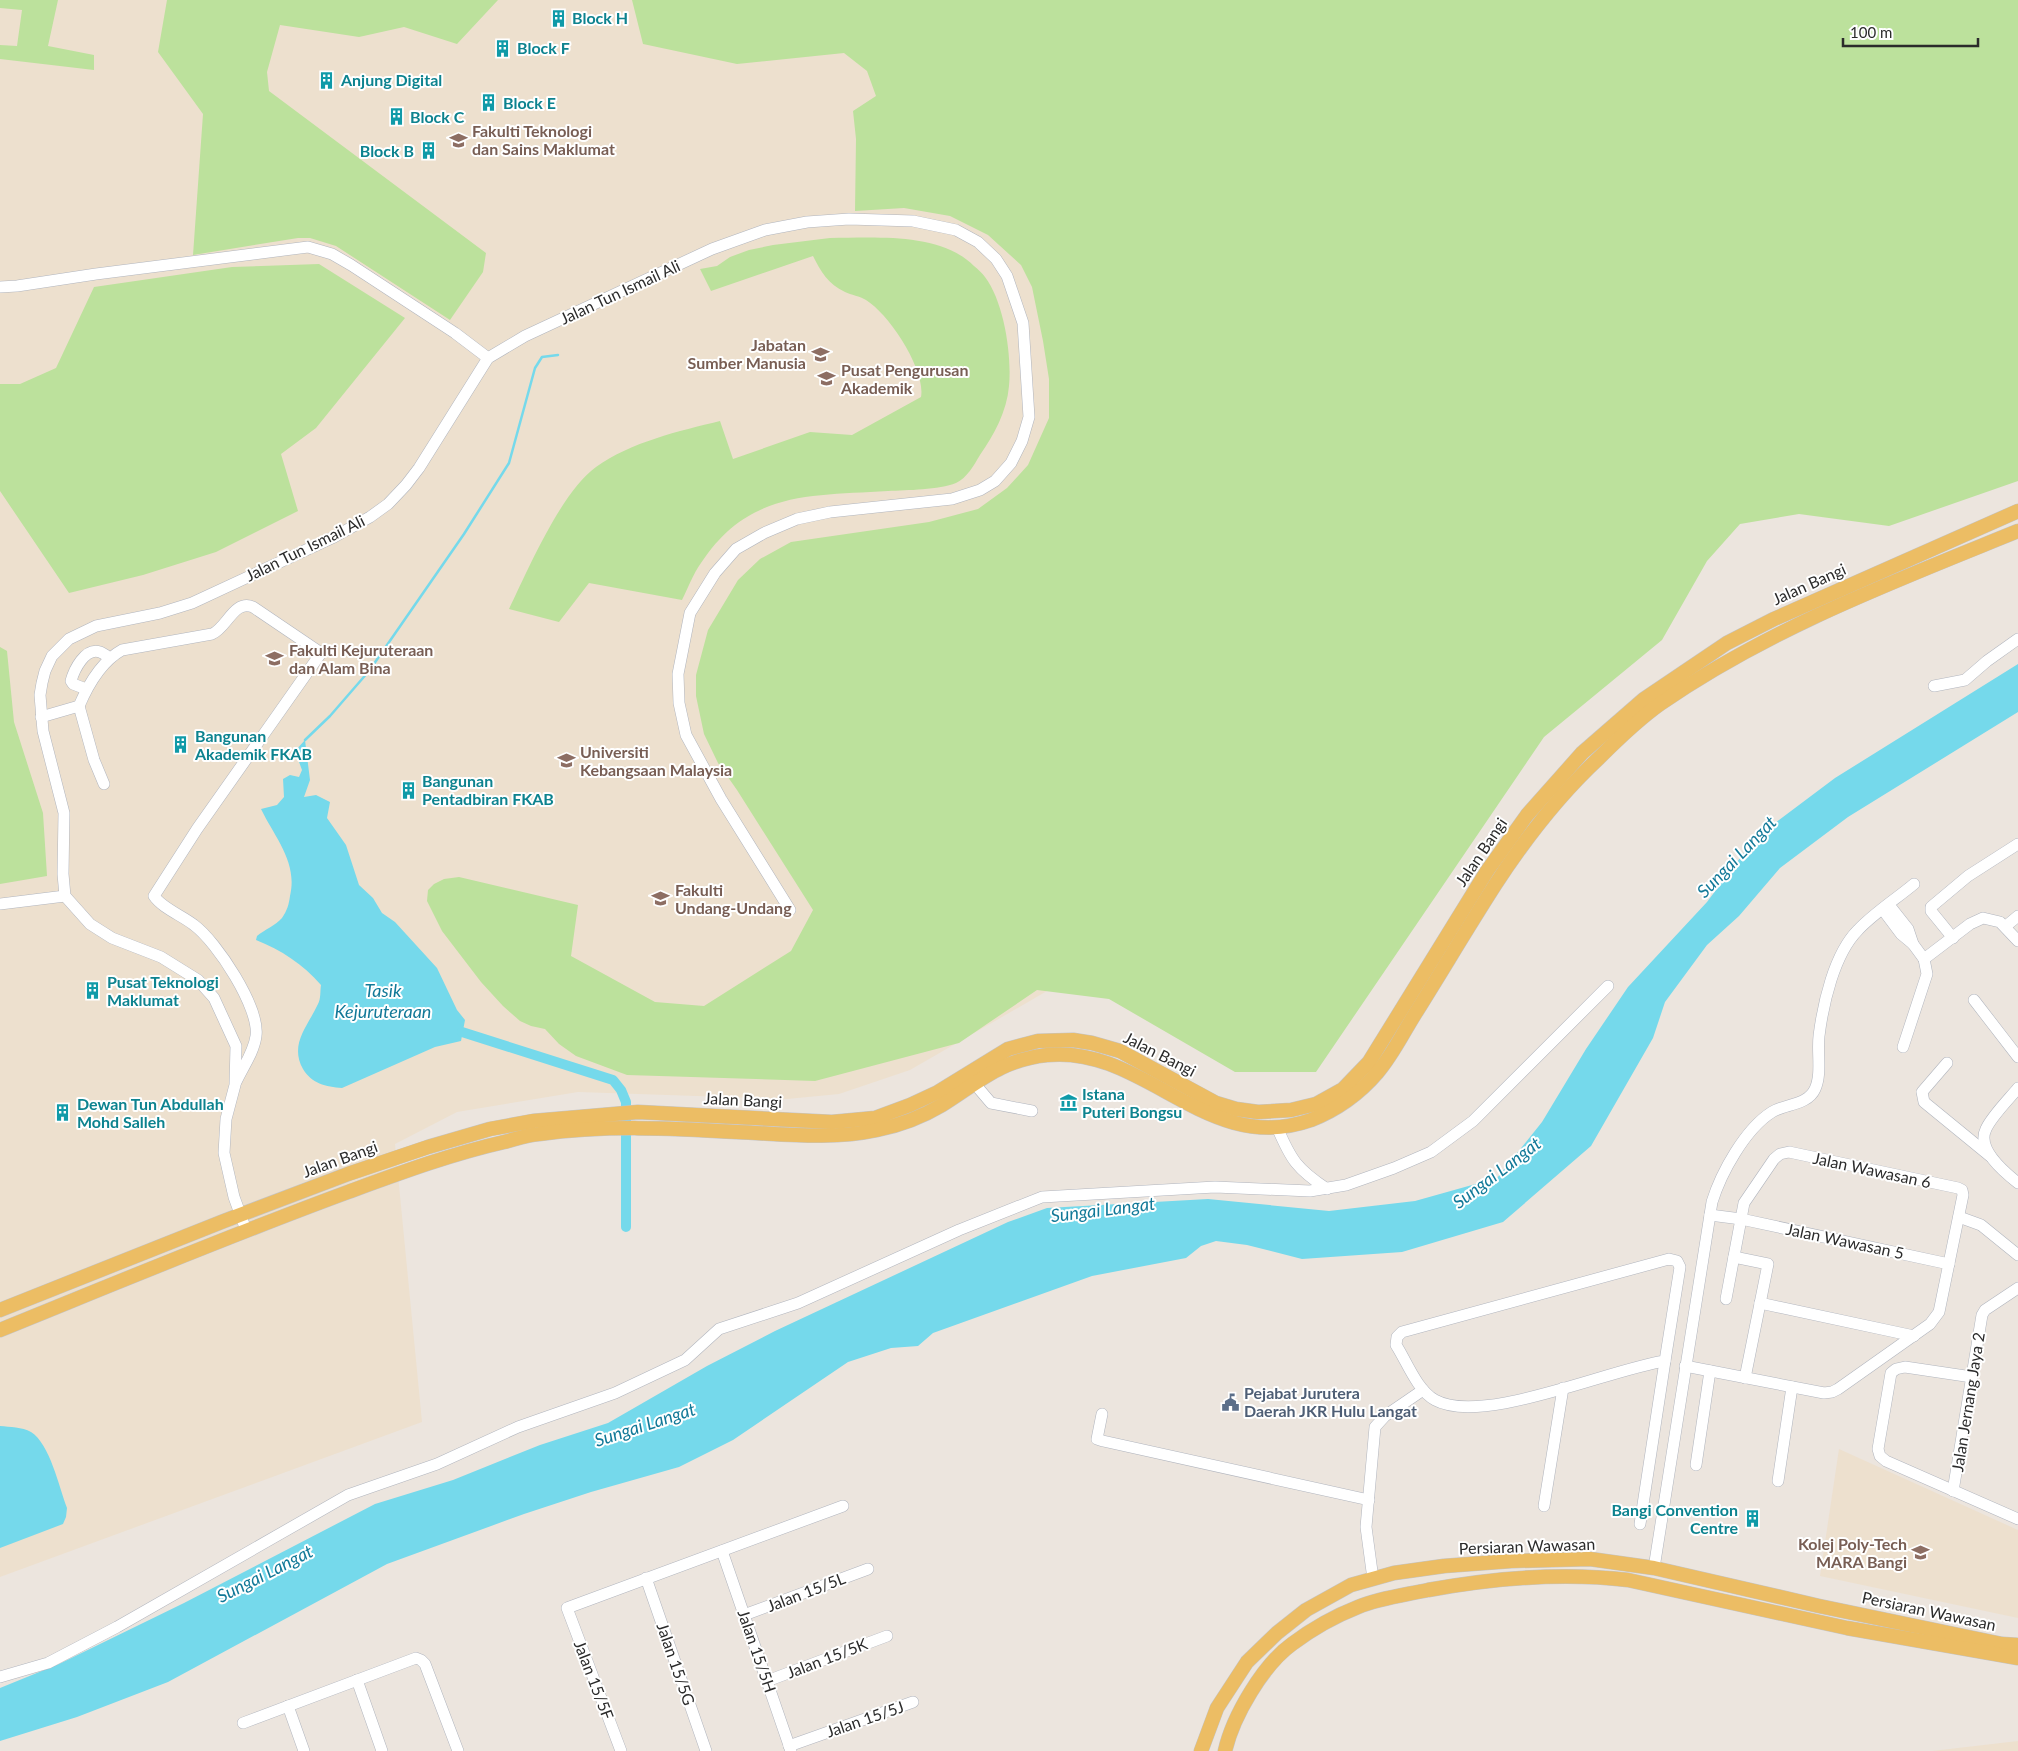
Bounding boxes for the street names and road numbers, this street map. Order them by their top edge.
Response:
street label: Jalan Tun Ismail Ali [557,255,683,328]
street label: Jalan Tun Ismail Ali [242,510,367,585]
street label: Jalan Bangi [1769,559,1848,608]
street label: Jalan Bangi [1451,814,1510,890]
street label: Jalan Bangi [1121,1027,1199,1080]
street label: Jalan Bangi [703,1088,783,1111]
street label: Jalan Bangi [300,1136,380,1181]
street label: Jalan Wawasan 6 [1811,1148,1933,1191]
street label: Jalan Wawasan 5 [1784,1219,1906,1262]
street label: Jalan Jernang Jaya 2 [1947,1331,1988,1473]
street label: Persiaran Wawasan [1458,1534,1595,1557]
street label: Jalan 15/5L [764,1568,848,1615]
street label: Persiaran Wawasan [1860,1587,1998,1634]
street label: Jalan 15/5H [734,1607,781,1695]
street label: Jalan 15/5G [654,1620,699,1708]
street label: Jalan 15/5K [784,1633,870,1682]
street label: Jalan 15/5F [571,1638,618,1722]
street label: Jalan 15/5J [823,1696,906,1741]

